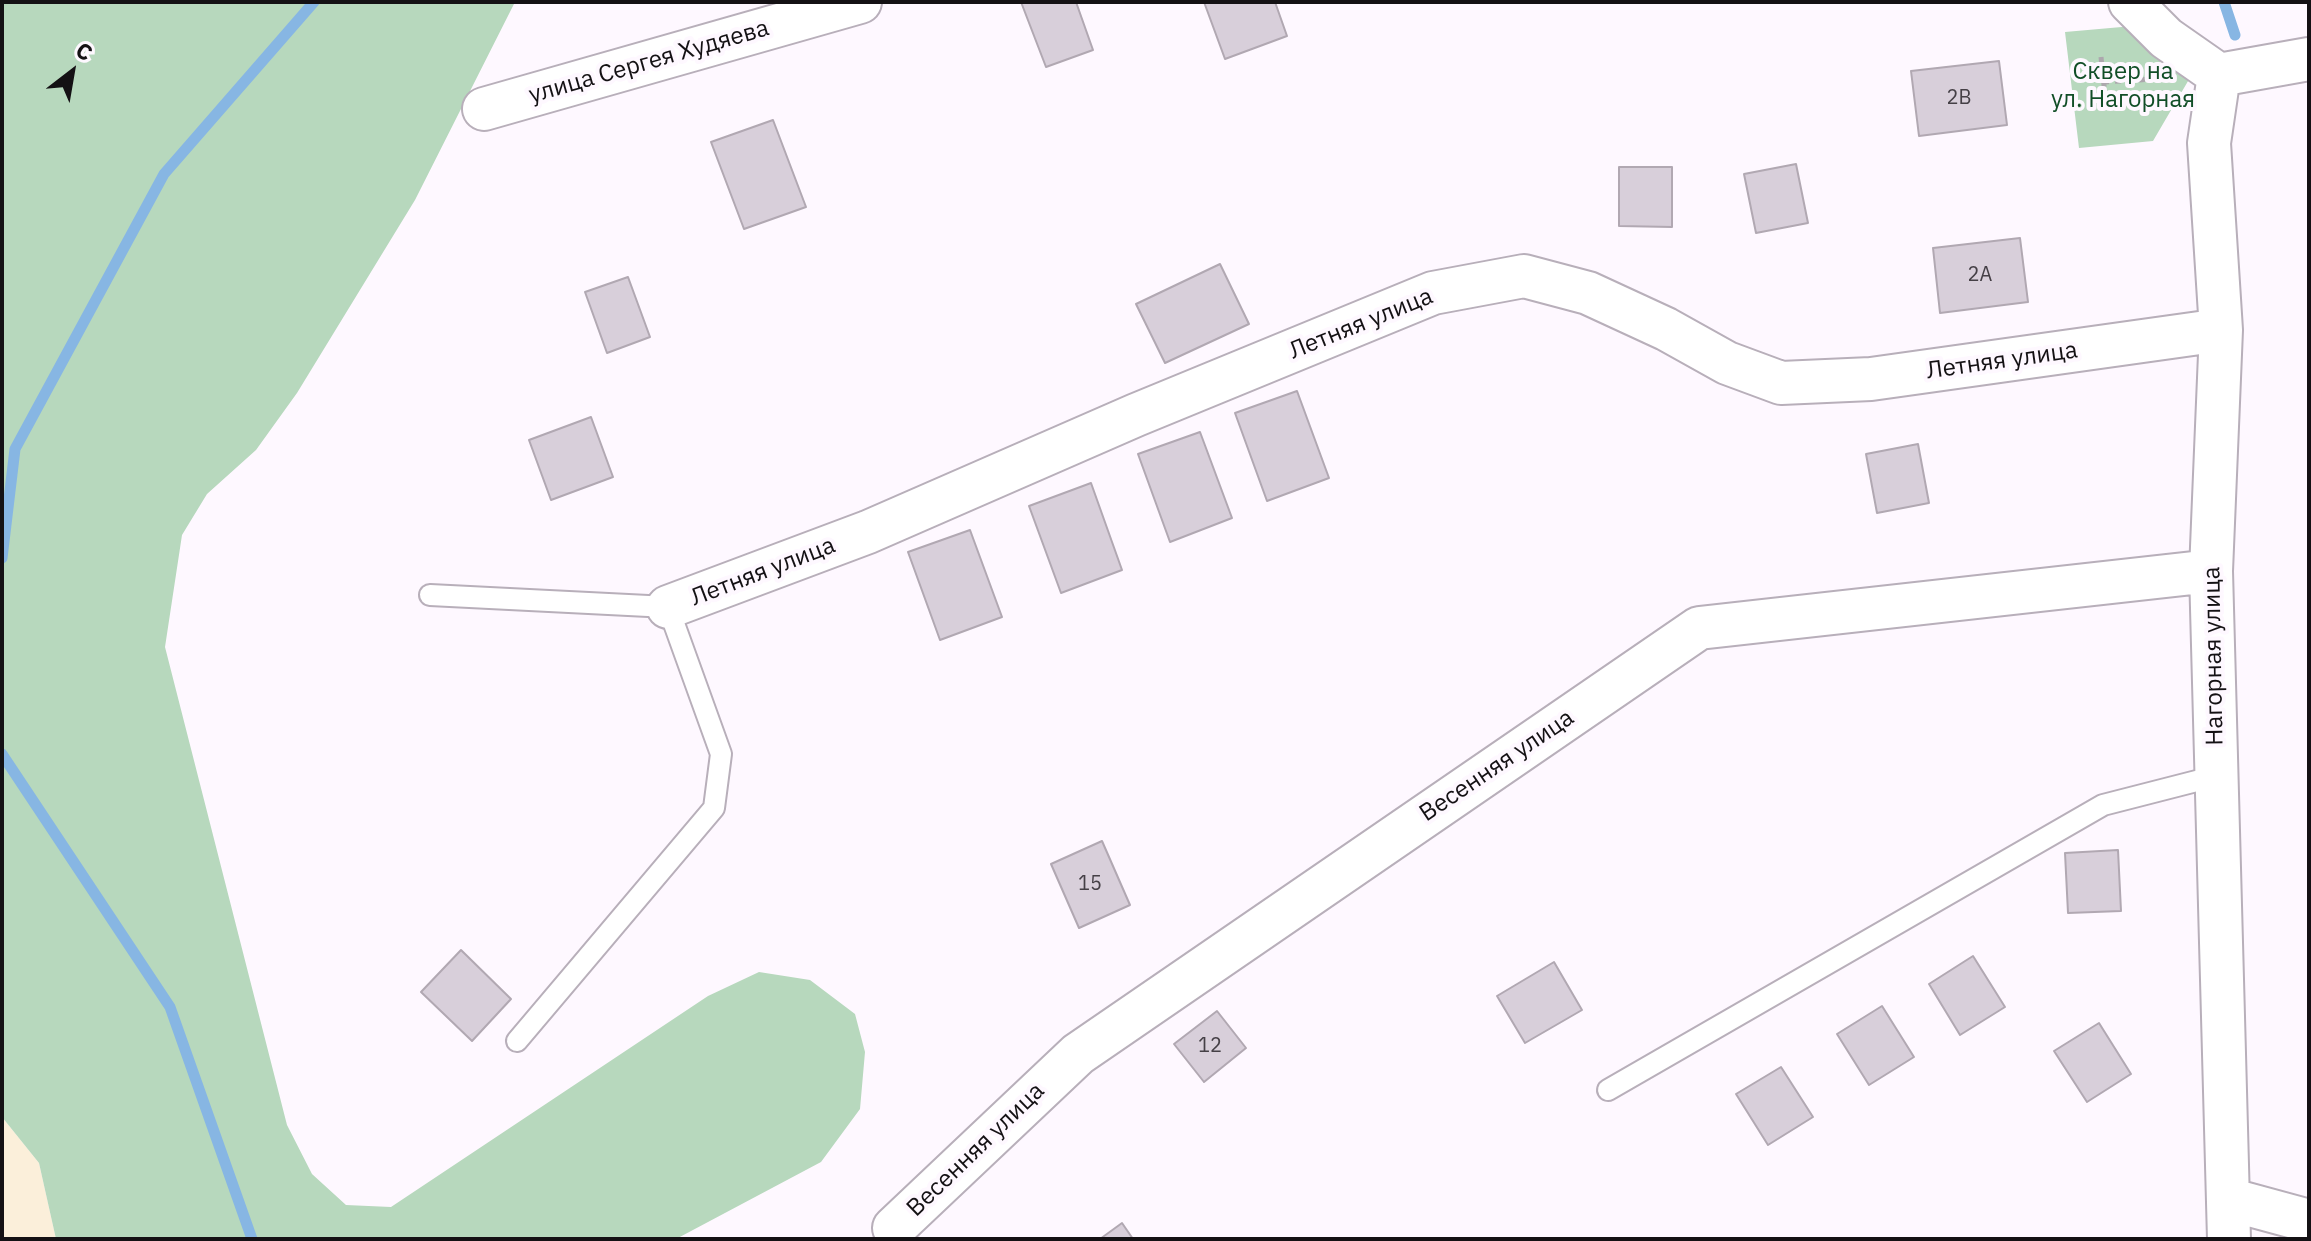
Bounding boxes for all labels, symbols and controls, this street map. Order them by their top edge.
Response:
street label: улица Сергея Худяева [526,14,772,110]
north arrow [32,32,112,112]
text: С [71,35,98,67]
park label: Сквер на ул. Нагорная [2051,58,2195,114]
house number: 2В [1946,86,1972,110]
house number: 2А [1968,263,1992,287]
street label: Летняя улица [1285,282,1437,366]
street label: Летняя улица [1924,336,2080,386]
street label: Летняя улица [687,531,839,613]
street label: Нагорная улица [2198,566,2230,746]
street label: Весенняя улица [1414,704,1580,828]
house number: 15 [1078,872,1102,896]
house number: 12 [1198,1034,1222,1058]
street label: Весенняя улица [901,1077,1051,1223]

